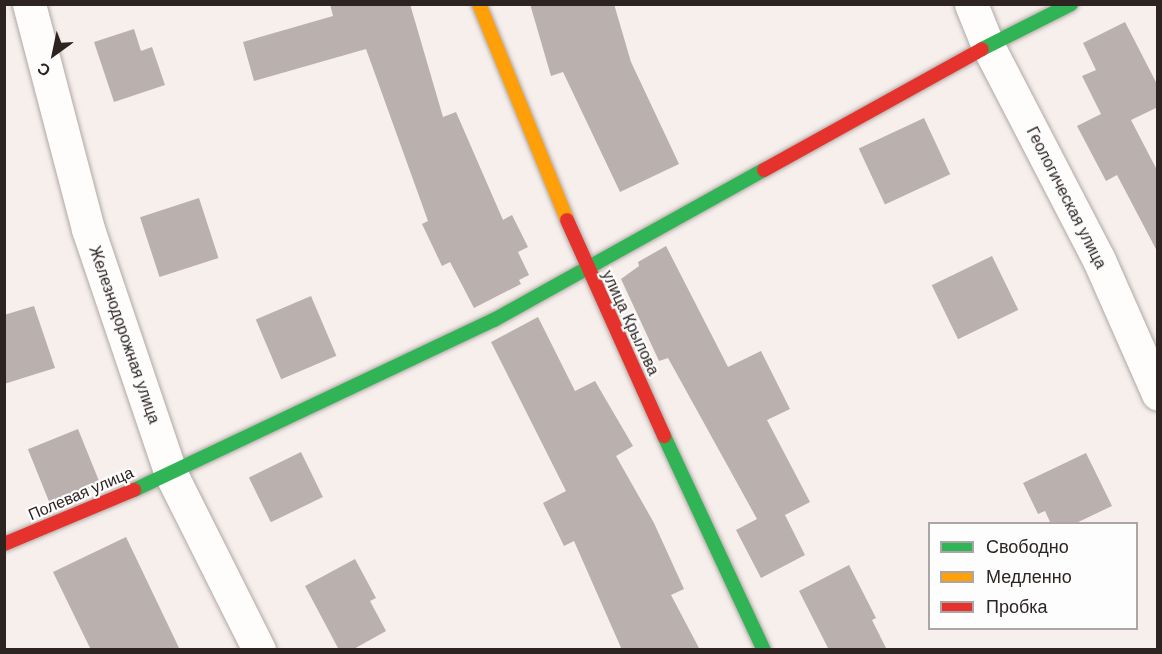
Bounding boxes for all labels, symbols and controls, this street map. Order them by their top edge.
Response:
north arrow [24,24,84,84]
text: С [33,58,54,81]
street label: Геологическая улица [1022,124,1110,272]
street label: Железнодорожная улица [85,244,163,426]
street label: улица Крылова [597,267,663,379]
street label: Полевая улица [26,463,136,525]
legend [928,522,1138,630]
text: Свободно [986,535,1069,559]
text: Медленно [986,565,1072,589]
text: Пробка [986,595,1048,619]

